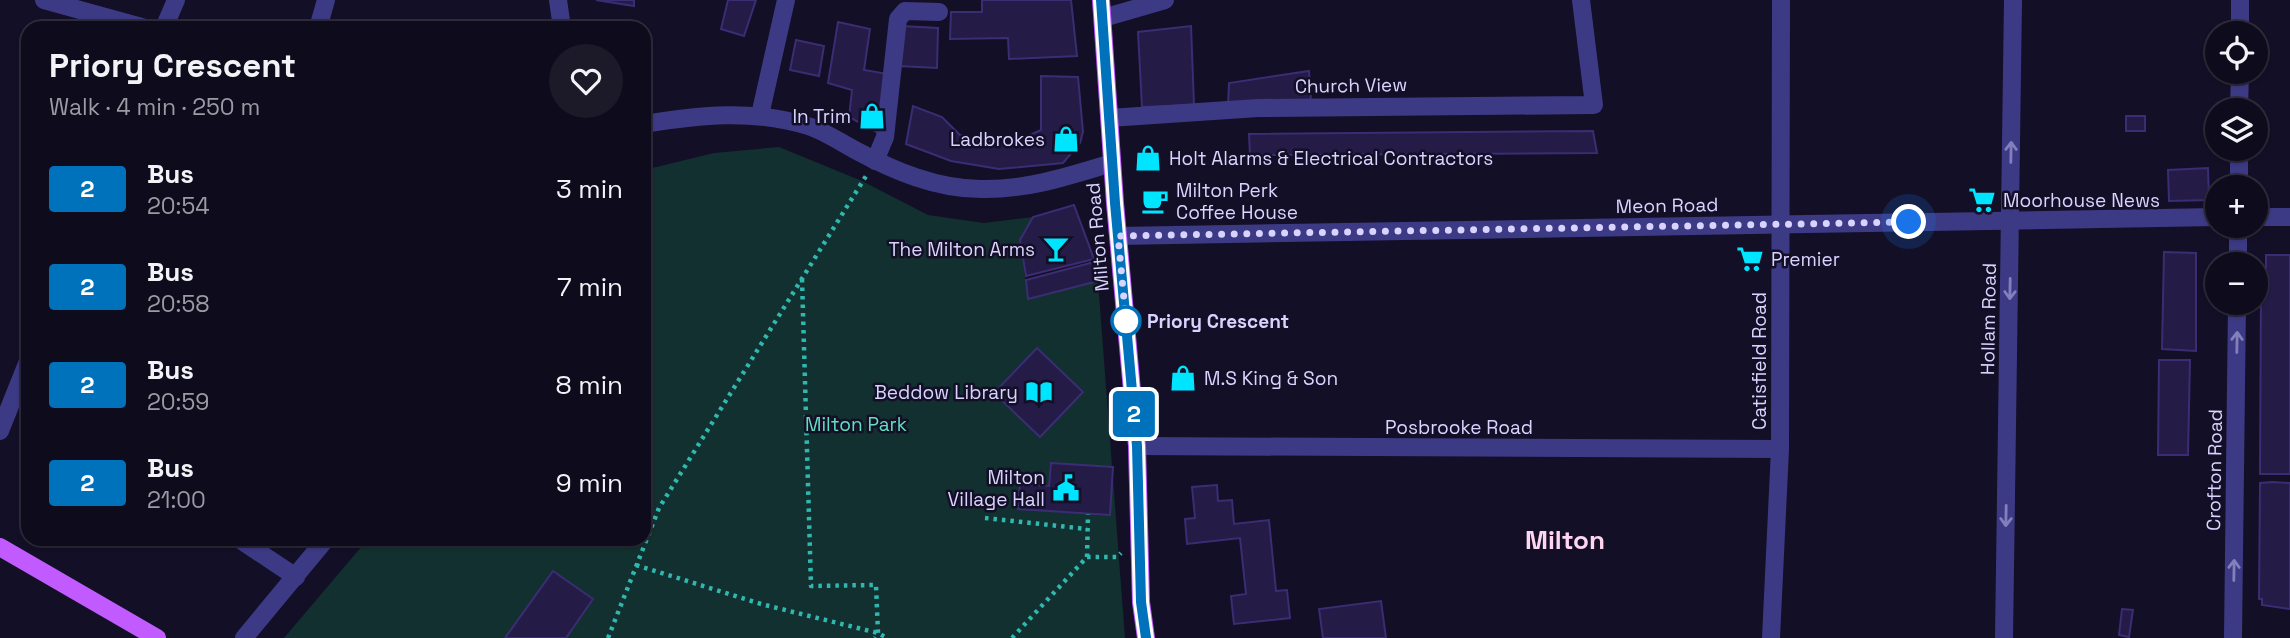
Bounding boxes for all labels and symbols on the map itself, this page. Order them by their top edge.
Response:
street label: Church View [1295,72,1407,99]
shop icon: In Trim [857,101,887,131]
place label: In Trim [792,104,851,129]
shop icon: Ladbrokes [1051,124,1081,154]
place label: Ladbrokes [950,127,1045,152]
one-way arrow [2005,141,2018,164]
shop icon: Holt Alarms & Electrical Contractors [1133,143,1163,173]
place label: Holt Alarms & Electrical Contractors [1169,146,1493,171]
place label: Milton Perk Coffee House [1176,178,1298,225]
street label: Milton Road [1080,182,1115,292]
supermarket icon: Moorhouse News [1967,185,1997,215]
cafe icon: Milton Perk Coffee House [1140,186,1170,216]
place label: Moorhouse News [2003,188,2160,213]
street label: Meon Road [1616,192,1719,219]
your location [1891,204,1926,239]
bar icon: The Milton Arms [1041,234,1071,264]
place label: The Milton Arms [888,237,1035,262]
supermarket icon: Premier [1735,244,1765,274]
place label: Premier [1771,247,1840,272]
street label: Hollam Road [1975,263,2002,375]
one-way arrow [2003,277,2016,300]
street label: Catisfield Road [1747,292,1772,430]
marker: Priory Crescent [1111,306,1141,336]
place label: Priory Crescent [1147,309,1289,334]
one-way arrow [2230,331,2244,354]
shop icon: M.S King & Son [1168,363,1198,393]
place label: M.S King & Son [1204,366,1338,391]
library icon: Beddow Library [1024,377,1054,407]
place label: Beddow Library [874,380,1018,405]
line badge: 2 [1111,391,1157,437]
street label: Crofton Road [2201,409,2228,531]
park label: Milton Park [805,412,907,437]
street label: Posbrooke Road [1385,415,1533,440]
place label: Milton Village Hall [948,465,1045,512]
public building icon: Milton Village Hall [1051,473,1081,503]
one-way arrow [1999,505,2013,528]
district label: Milton [1525,523,1605,557]
one-way arrow [2227,559,2241,582]

